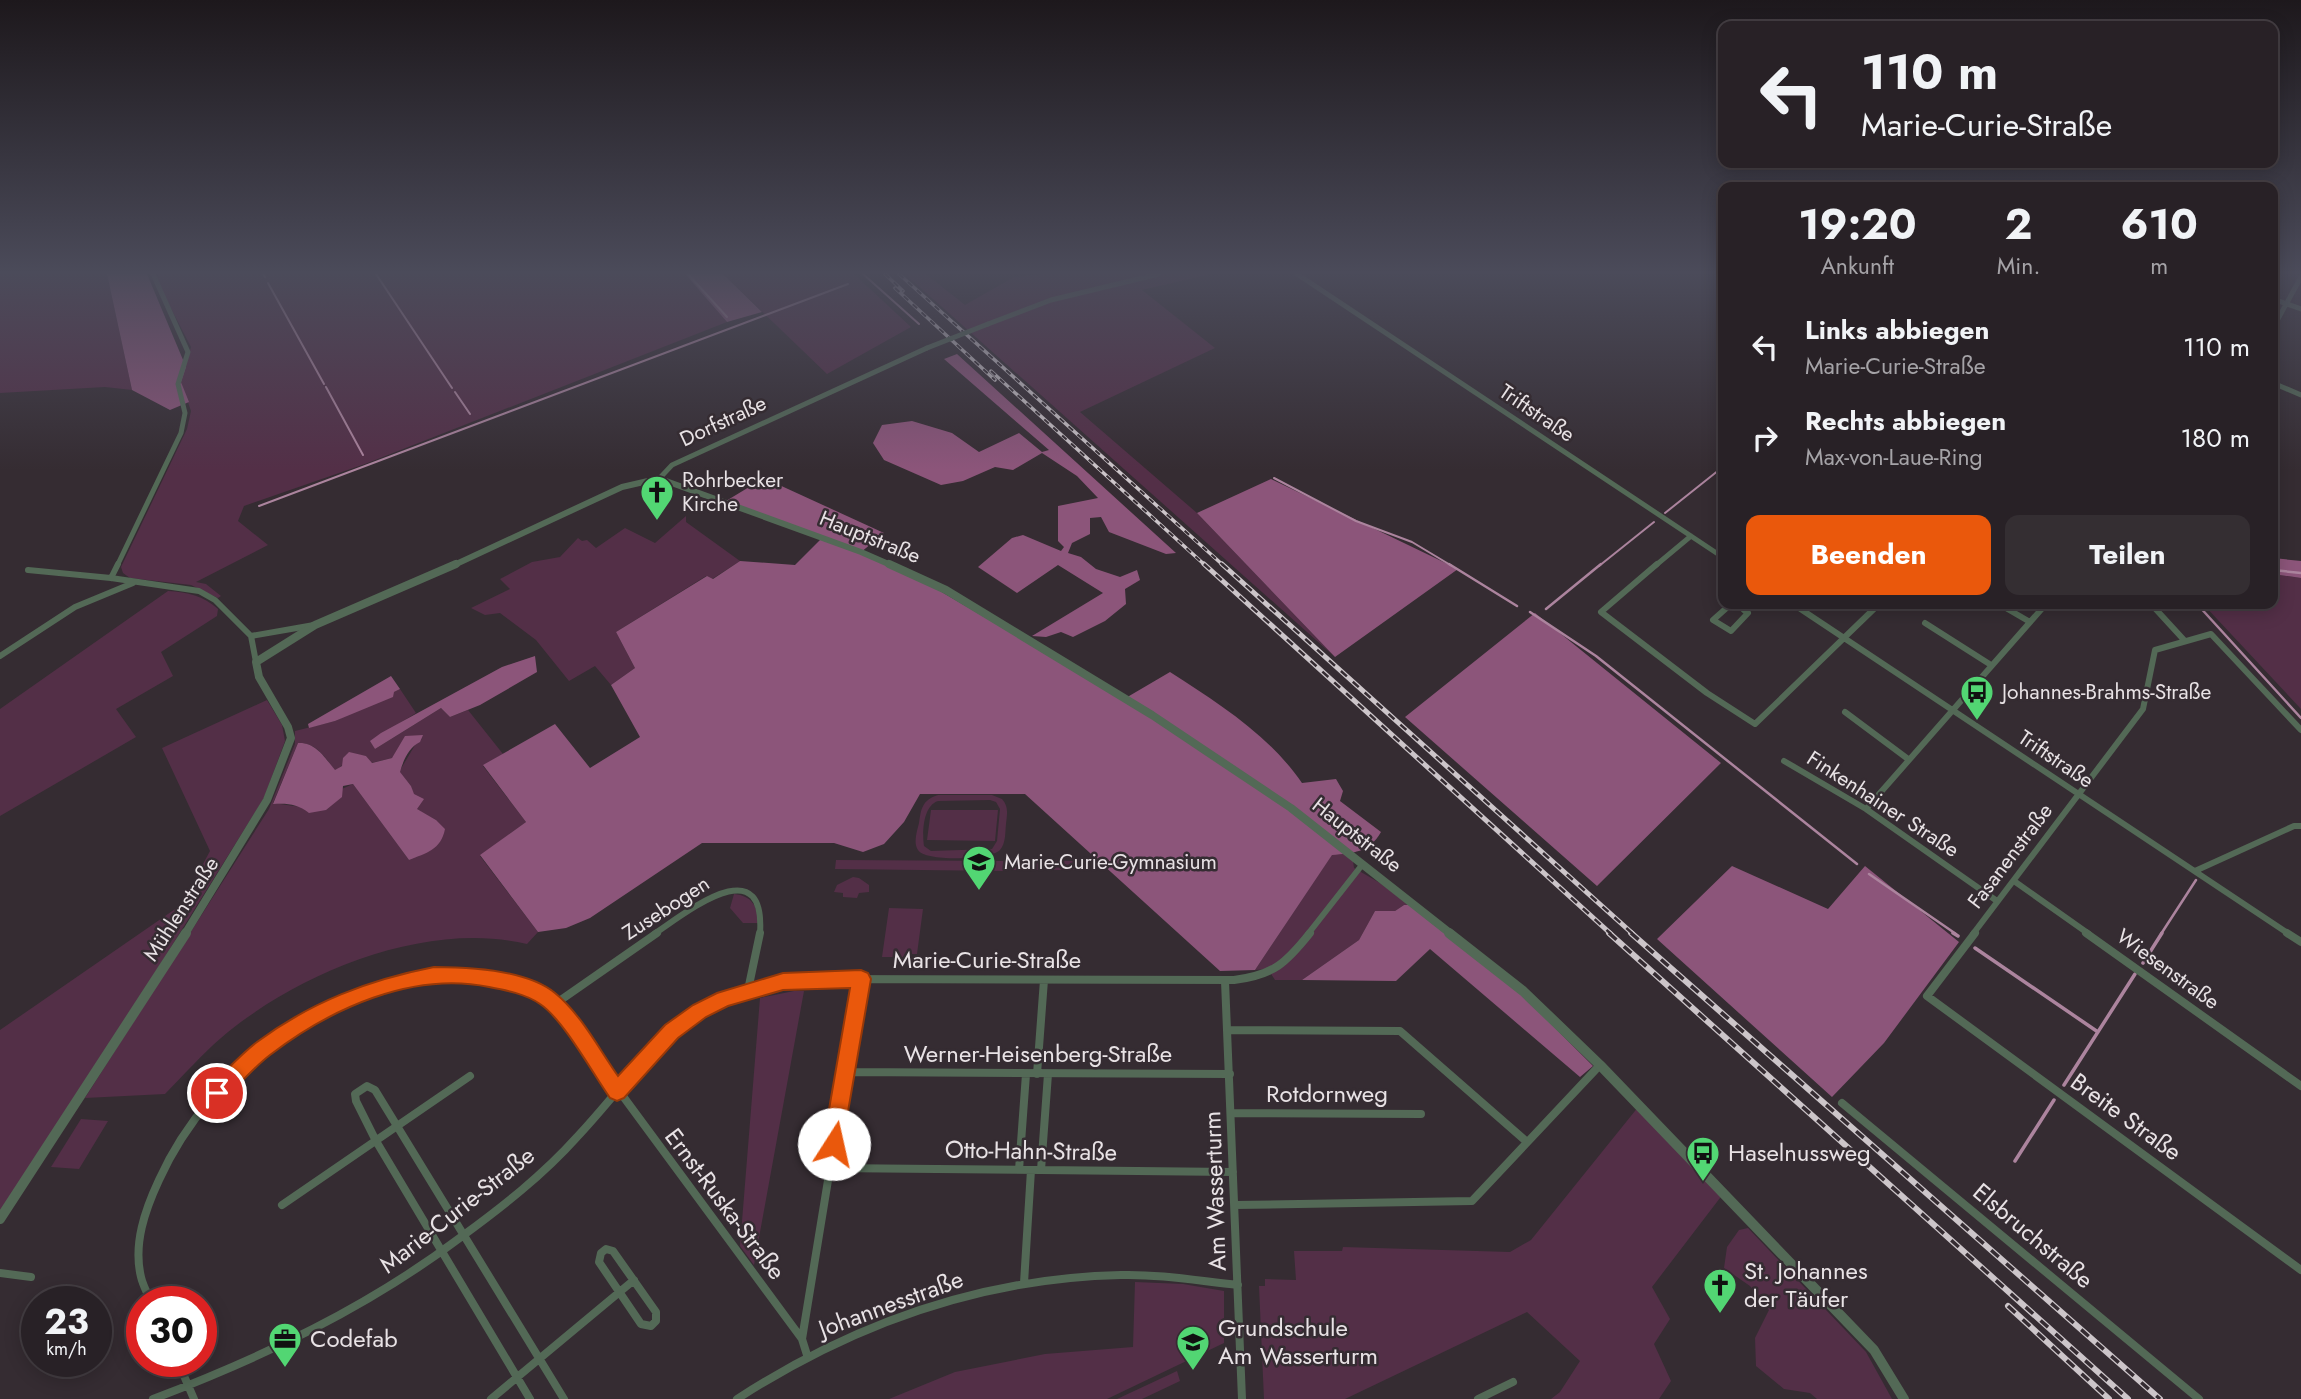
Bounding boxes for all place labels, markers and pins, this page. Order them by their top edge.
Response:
place label: Rohrbecker Kirche [682,465,784,519]
church icon: Rohrbecker Kirche [638,473,676,522]
bus stop icon: Johannes-Brahms-Straße [1958,673,1996,722]
place label: Johannes-Brahms-Straße [1999,677,2211,707]
school or university icon: Marie-Curie-Gymnasium [960,843,998,892]
place label: Marie-Curie-Gymnasium [1004,847,1217,877]
pin [187,1063,247,1123]
bus stop icon: Haselnussweg [1684,1134,1722,1183]
place label: Haselnussweg [1728,1135,1871,1170]
place label: St. Johannes der Täufer [1744,1253,1868,1316]
church icon: St. Johannes der Täufer [1701,1266,1739,1315]
place label: Grundschule Am Wasserturm [1218,1310,1378,1373]
office icon: Codefab [266,1320,304,1369]
place label: Codefab [310,1321,398,1356]
school or university icon: Grundschule Am Wasserturm [1174,1323,1212,1372]

